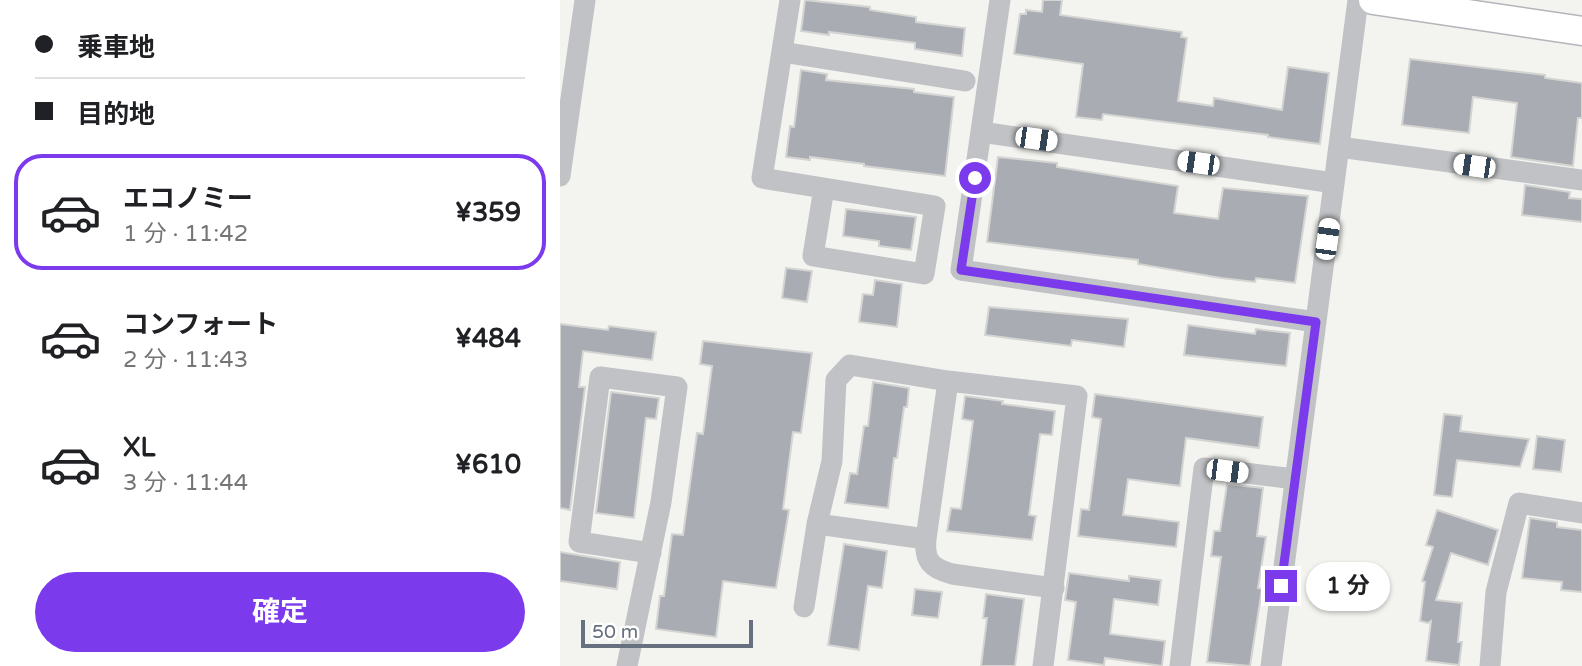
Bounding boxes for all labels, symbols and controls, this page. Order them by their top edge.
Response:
text: 乗車地 [77,32,155,63]
text: 目的地 [77,99,155,130]
car [1014,126,1059,152]
car [1176,150,1221,176]
car [1452,153,1497,179]
route start [959,162,991,194]
icon: car [39,181,102,244]
text: エコノミー [123,183,253,214]
text: ¥359 [455,197,521,228]
car [1314,217,1341,261]
text: 1 分 · 11:42 [123,220,248,248]
icon: car [39,307,102,370]
text: コンフォート [123,309,278,340]
text: ¥484 [455,323,521,354]
text: 2 分 · 11:43 [123,346,248,374]
text: XL [123,432,155,463]
icon: car [39,433,102,496]
text: ¥610 [455,449,521,480]
car [1205,458,1250,484]
text: 3 分 · 11:44 [123,469,248,497]
callout: 1 分 [1306,562,1390,610]
route end [1265,570,1297,602]
button: 確定 [35,572,525,652]
text: 1 分 [1326,572,1370,600]
scale bar [581,617,752,649]
text: 50 m [592,621,638,643]

